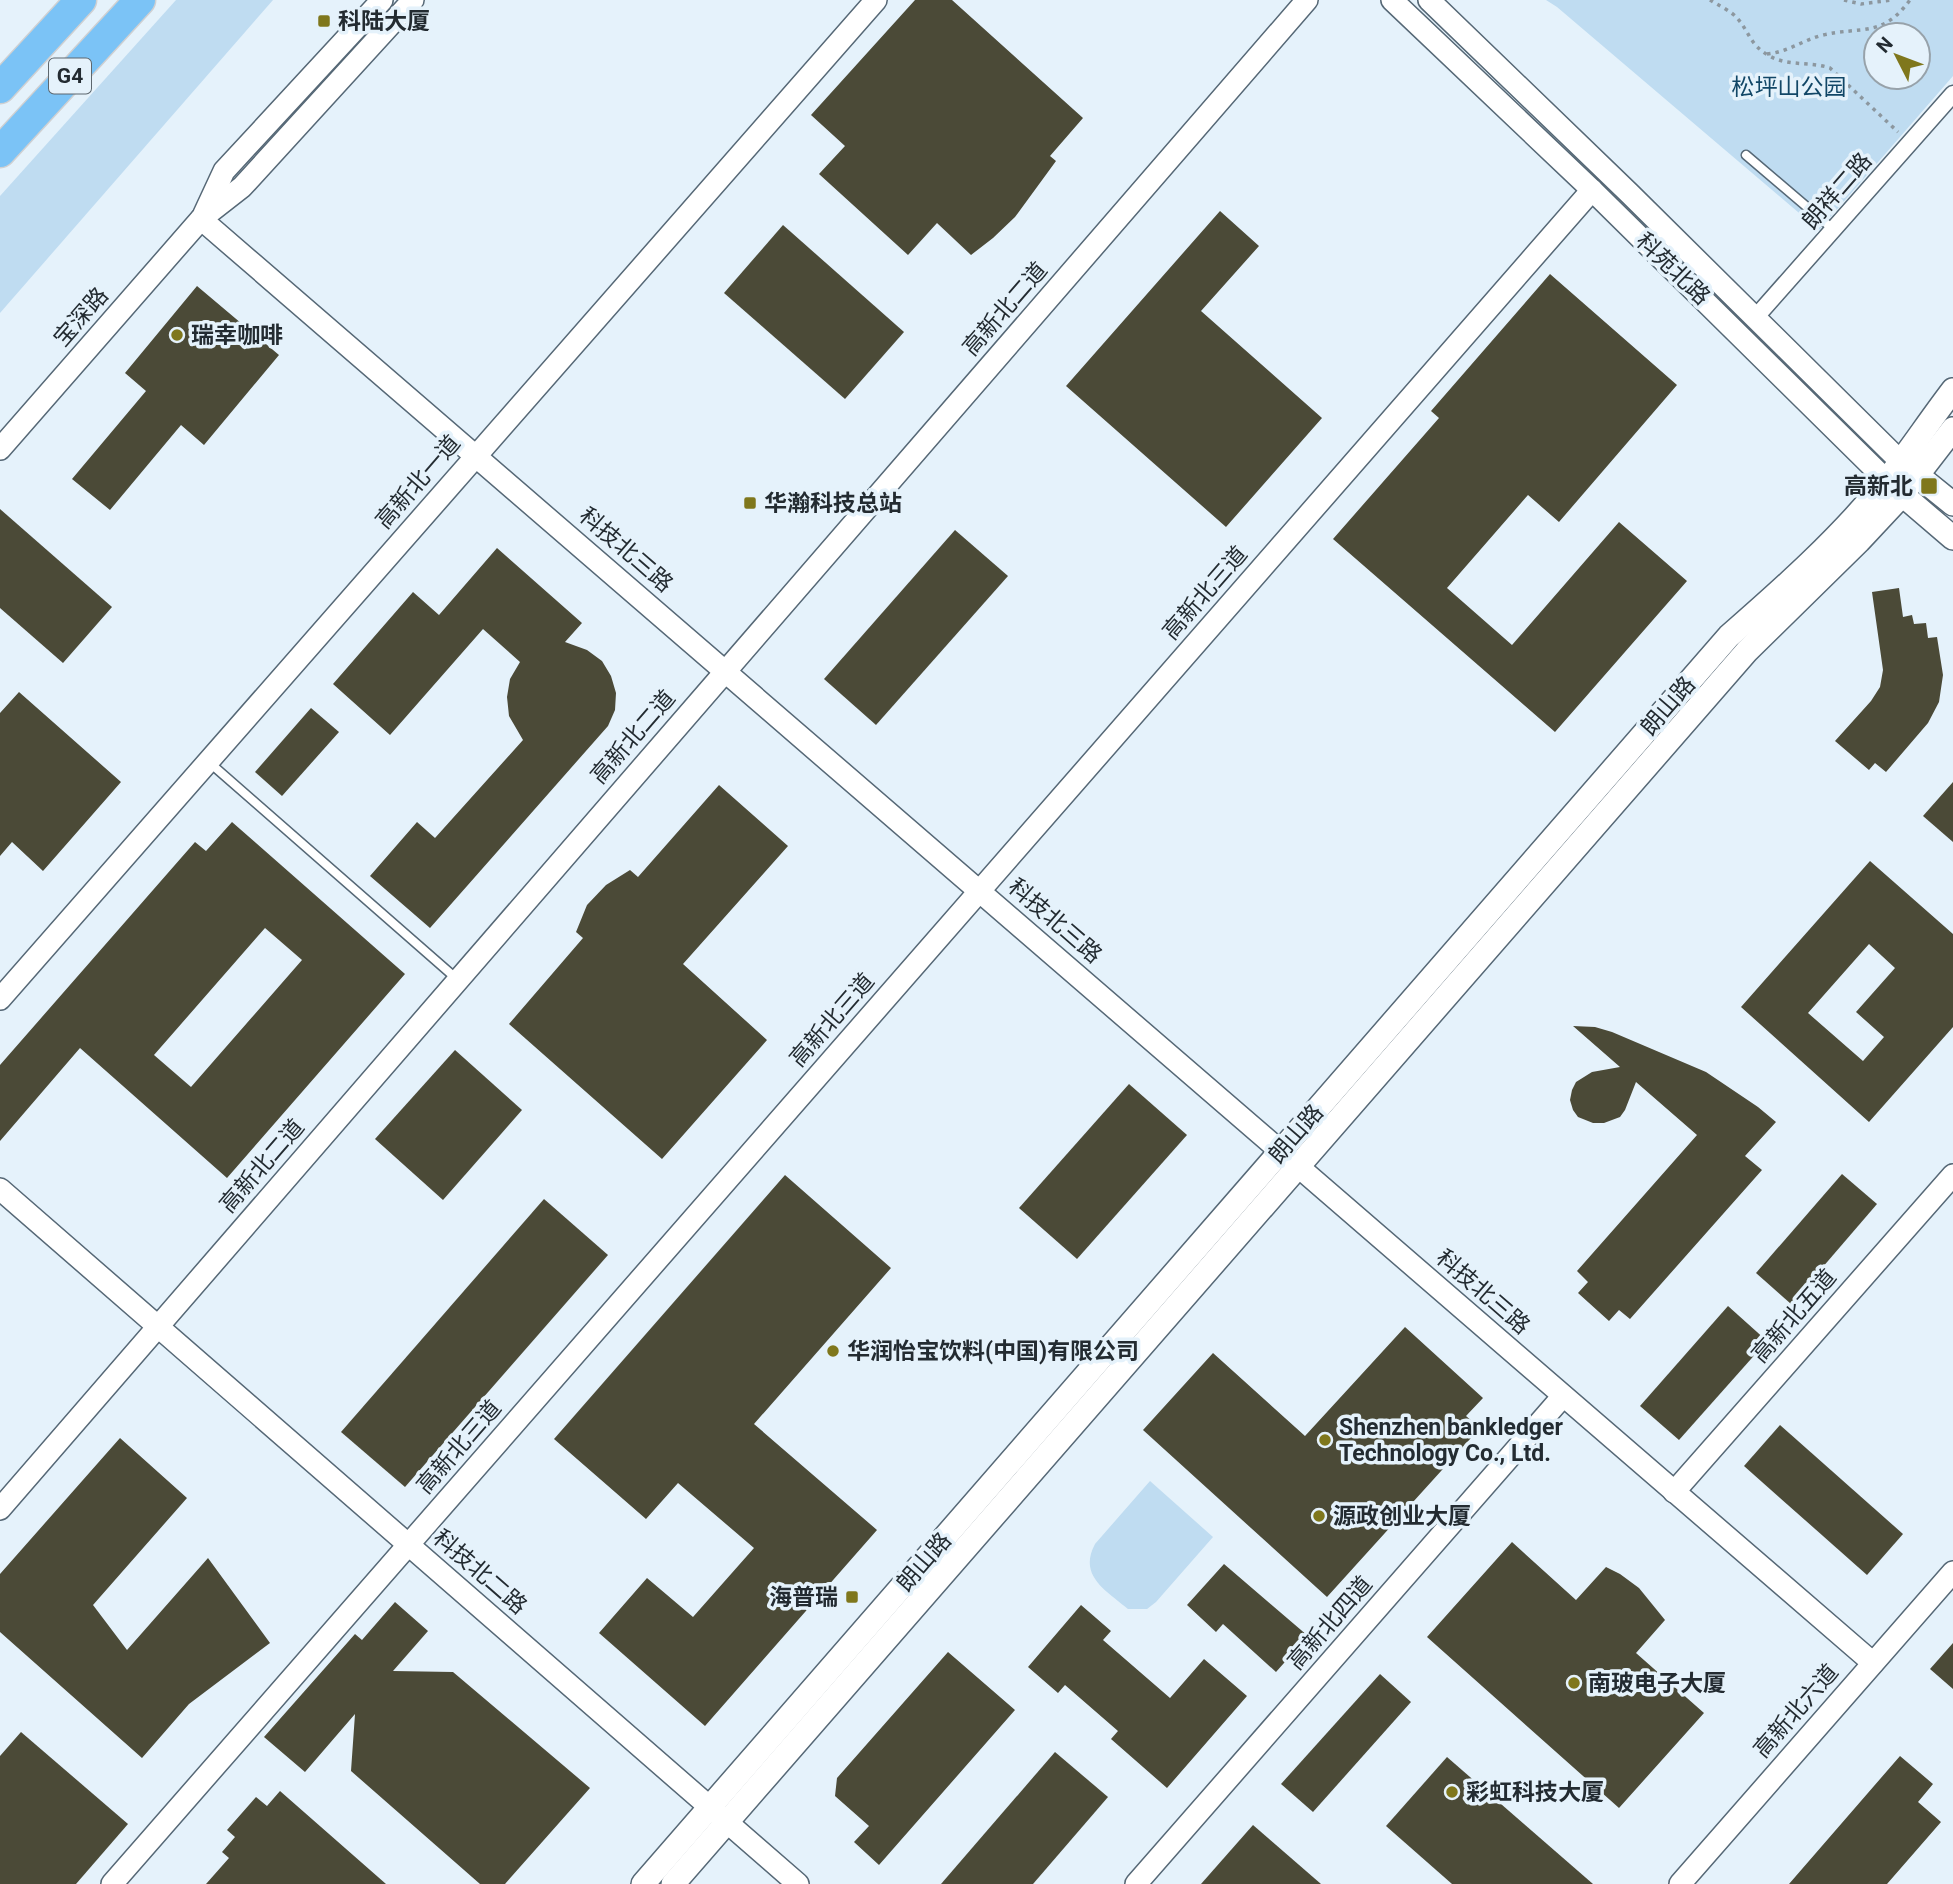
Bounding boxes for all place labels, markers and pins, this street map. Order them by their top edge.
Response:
place label: 科陆大厦 [338,8,430,35]
marker: 科陆大厦 [316,13,332,29]
place label: 瑞幸咖啡 [191,322,283,349]
marker: 瑞幸咖啡 [169,327,185,343]
place label: 高新北 [1844,473,1913,500]
marker: 高新北 [1919,476,1939,496]
place label: 华瀚科技总站 [764,490,902,517]
marker: 华瀚科技总站 [742,495,758,511]
place label: 华润怡宝饮料(中国)有限公司 [847,1338,1139,1365]
marker: 华润怡宝饮料(中国)有限公司 [825,1343,841,1359]
place label: Shenzhen bankledger Technology Co., Ltd. [1339,1414,1563,1467]
marker: Shenzhen bankledger Technology Co., Ltd. [1317,1432,1333,1448]
place label: 源政创业大厦 [1333,1503,1471,1530]
marker: 源政创业大厦 [1311,1508,1327,1524]
place label: 海普瑞 [769,1584,838,1611]
marker: 海普瑞 [844,1589,860,1605]
place label: 南玻电子大厦 [1588,1670,1726,1697]
marker: 南玻电子大厦 [1566,1675,1582,1691]
place label: 彩虹科技大厦 [1466,1779,1604,1806]
marker: 彩虹科技大厦 [1444,1784,1460,1800]

